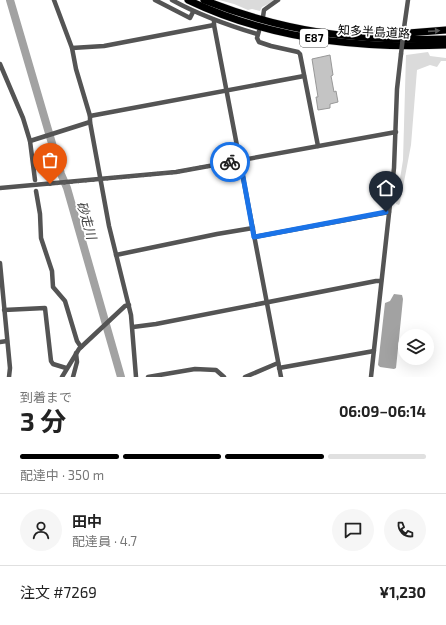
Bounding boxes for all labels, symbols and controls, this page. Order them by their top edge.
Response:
street label: 知多半島道路 [338,22,410,40]
one-way arrow [428,28,440,35]
road number: E87 [300,29,328,47]
courier [210,142,250,182]
pin [33,143,67,184]
icon: bag [39,149,61,171]
icon: bike [219,151,241,173]
pin [369,171,403,212]
icon: home [375,177,397,199]
water label: 砂走川 [74,199,101,243]
map controls [398,329,434,365]
button: layers [398,329,434,365]
text: 到着まで [20,389,72,405]
text: 06:09–06:14 [339,402,426,420]
text: 3 分 [20,405,66,436]
text: 配達中 · 350 m [20,467,104,483]
button: person [20,509,62,551]
button: chat [332,509,374,551]
button: phone [384,509,426,551]
text: 田中 [72,512,102,530]
text: 配達員 · 4.7 [72,533,137,549]
text: 注文 #7269 [20,583,97,601]
text: ¥1,230 [379,583,426,601]

